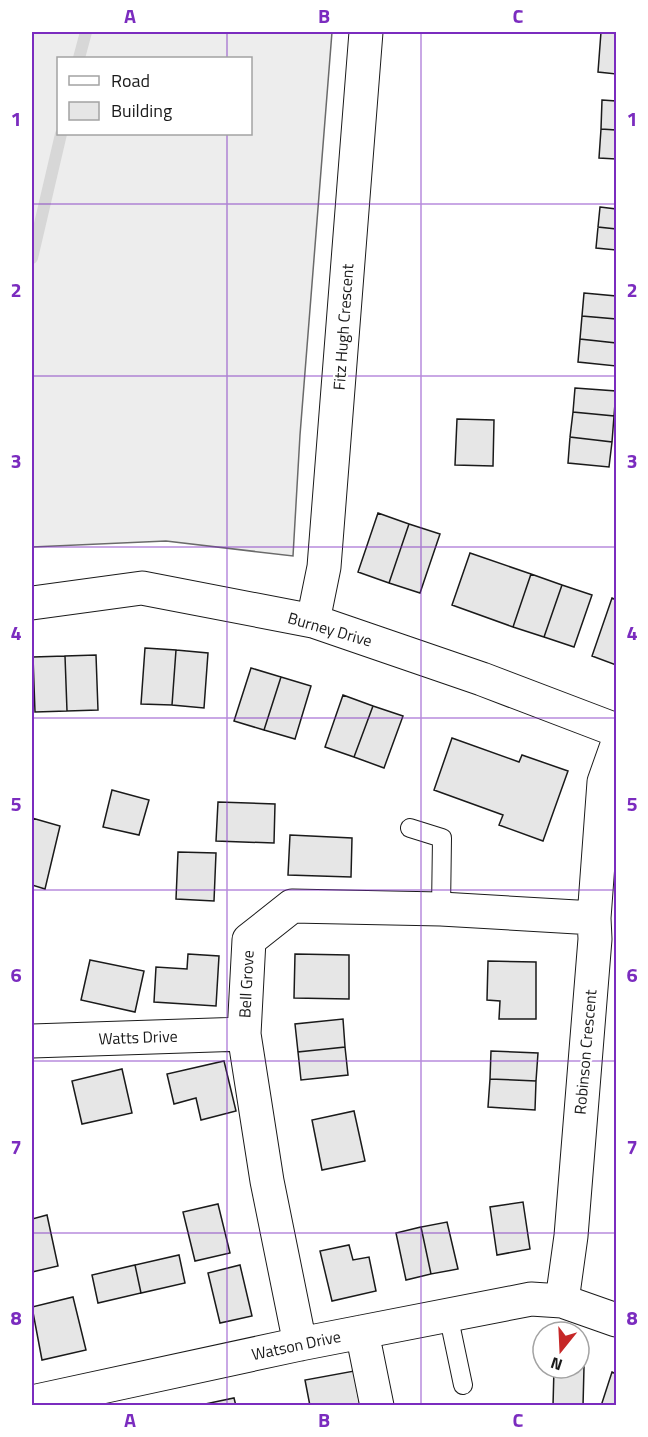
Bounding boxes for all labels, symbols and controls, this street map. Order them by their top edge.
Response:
text: A [124,0,136,31]
text: B [318,0,330,31]
text: C [513,0,524,31]
legend [57,57,252,135]
text: Road [111,67,150,94]
text: Building [111,97,172,124]
text: 1 [10,103,22,134]
text: 1 [626,103,638,134]
street label: Fitz Hugh Crescent [327,263,359,391]
text: 2 [10,274,22,305]
text: 2 [626,274,638,305]
text: 3 [10,445,22,476]
text: 3 [626,445,638,476]
street label: Burney Drive [285,606,375,652]
text: 4 [10,617,22,648]
text: 4 [626,617,638,648]
text: 5 [10,788,22,819]
text: 5 [626,788,638,819]
street label: Bell Grove [232,949,260,1019]
text: 6 [10,959,22,990]
text: 6 [626,959,638,990]
street label: Robinson Crescent [568,988,602,1115]
street label: Watts Drive [98,1024,178,1050]
text: 7 [10,1131,22,1162]
text: 7 [626,1131,638,1162]
text: 8 [10,1302,22,1333]
text: 8 [626,1302,638,1333]
north arrow [531,1320,591,1380]
street label: Watson Drive [249,1324,343,1366]
text: N [547,1351,565,1377]
text: A [124,1404,136,1435]
text: B [318,1404,330,1435]
text: C [513,1404,524,1435]

